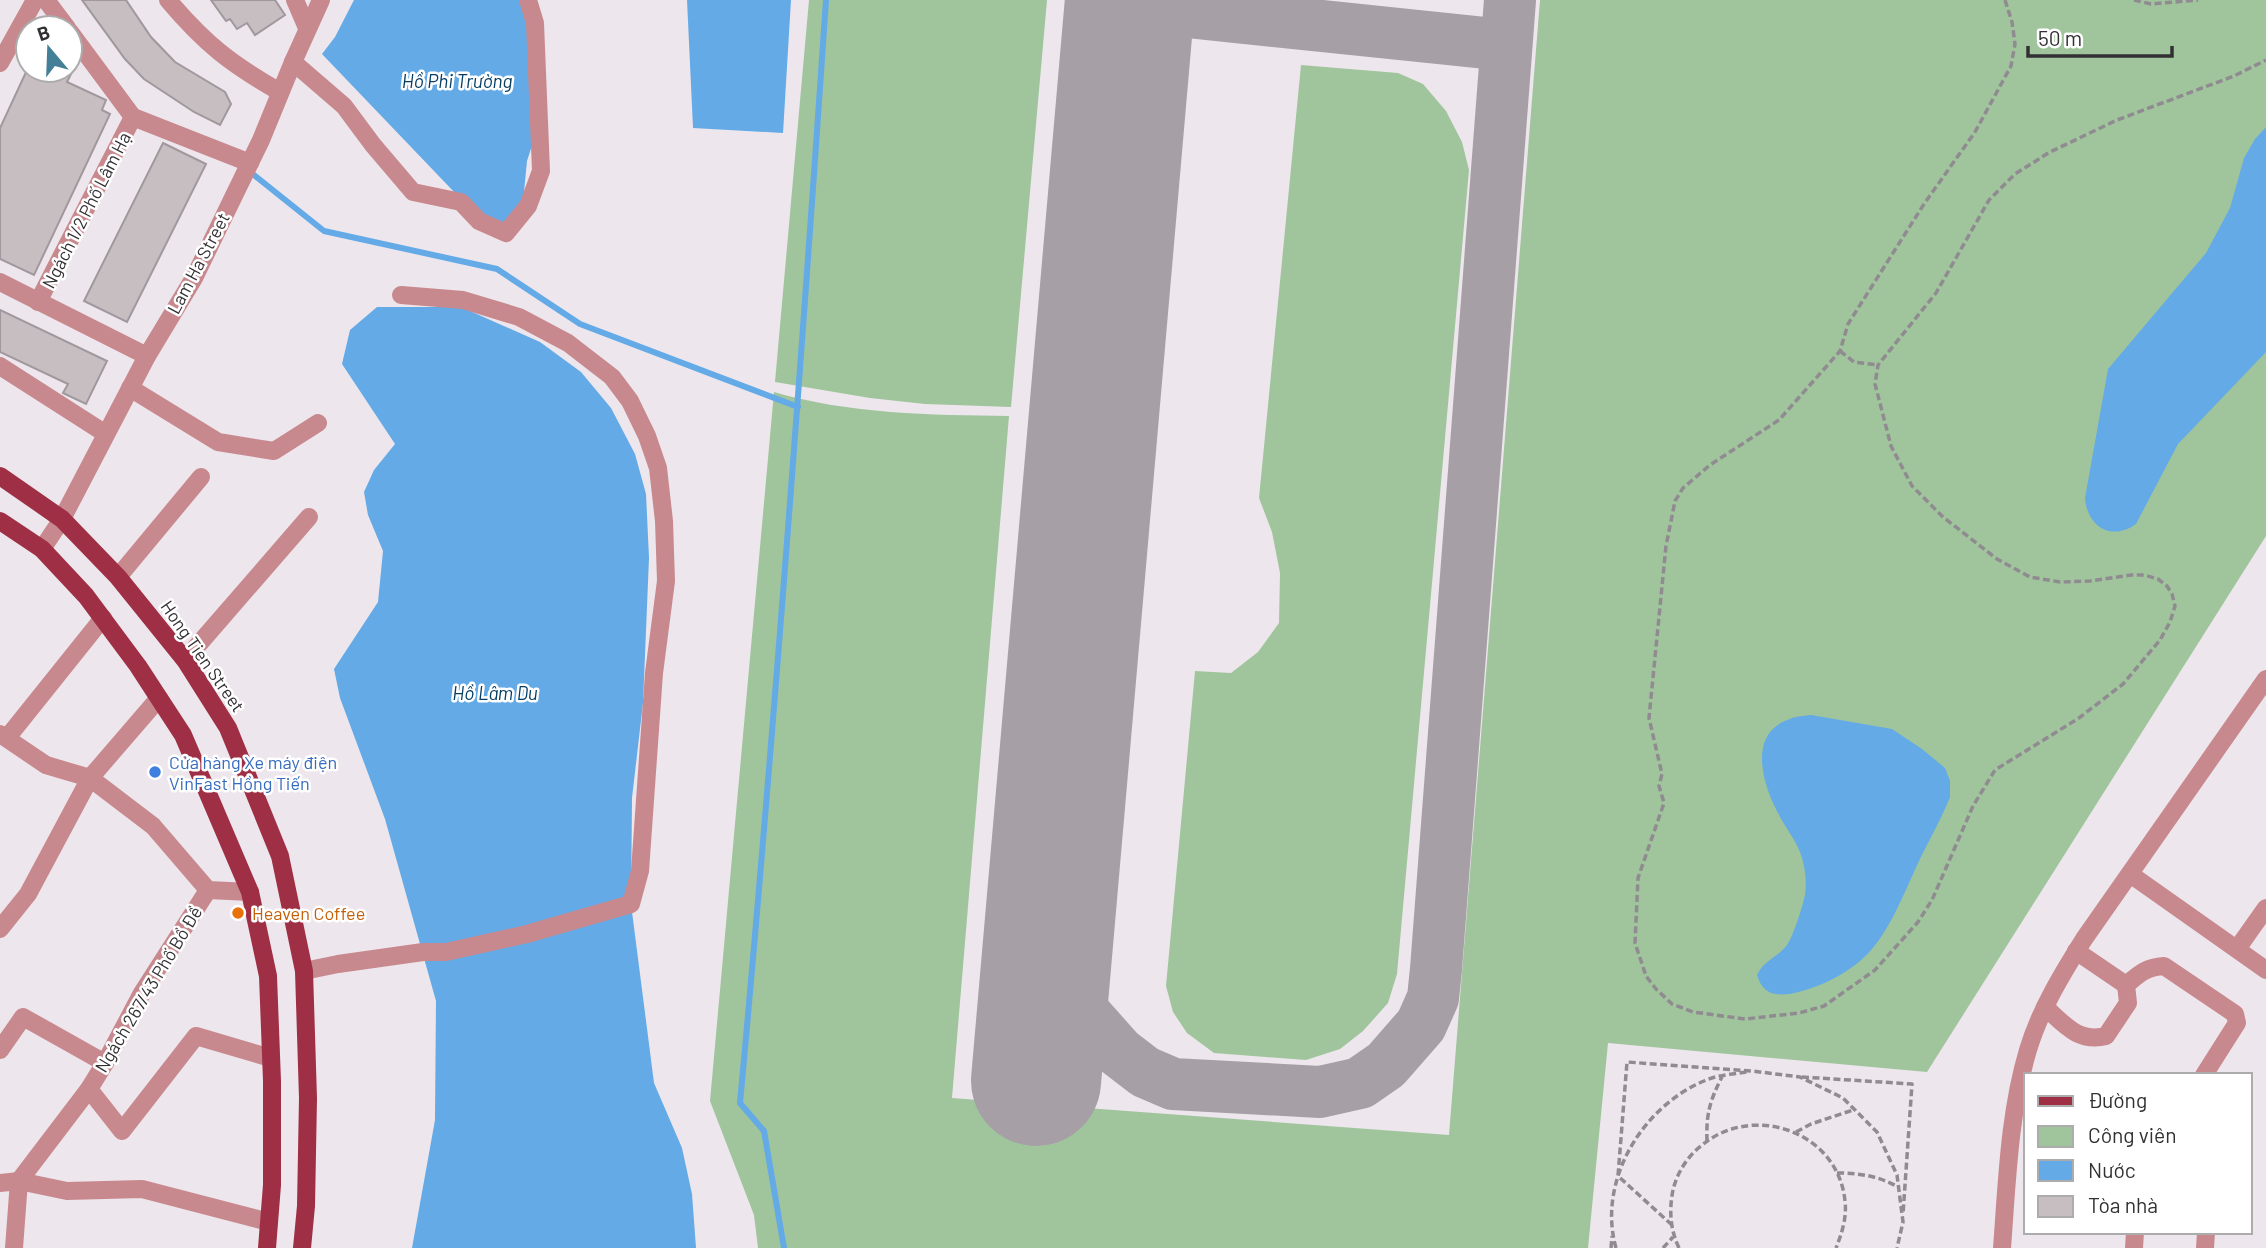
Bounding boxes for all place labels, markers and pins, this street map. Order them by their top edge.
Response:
place label: Cửa hàng Xe máy điện VinFast Hồng Tiến [169,751,337,794]
marker: Cửa hàng Xe máy điện VinFast Hồng Tiến [147,764,163,780]
place label: Heaven Coffee [252,902,365,924]
marker: Heaven Coffee [230,905,246,921]

